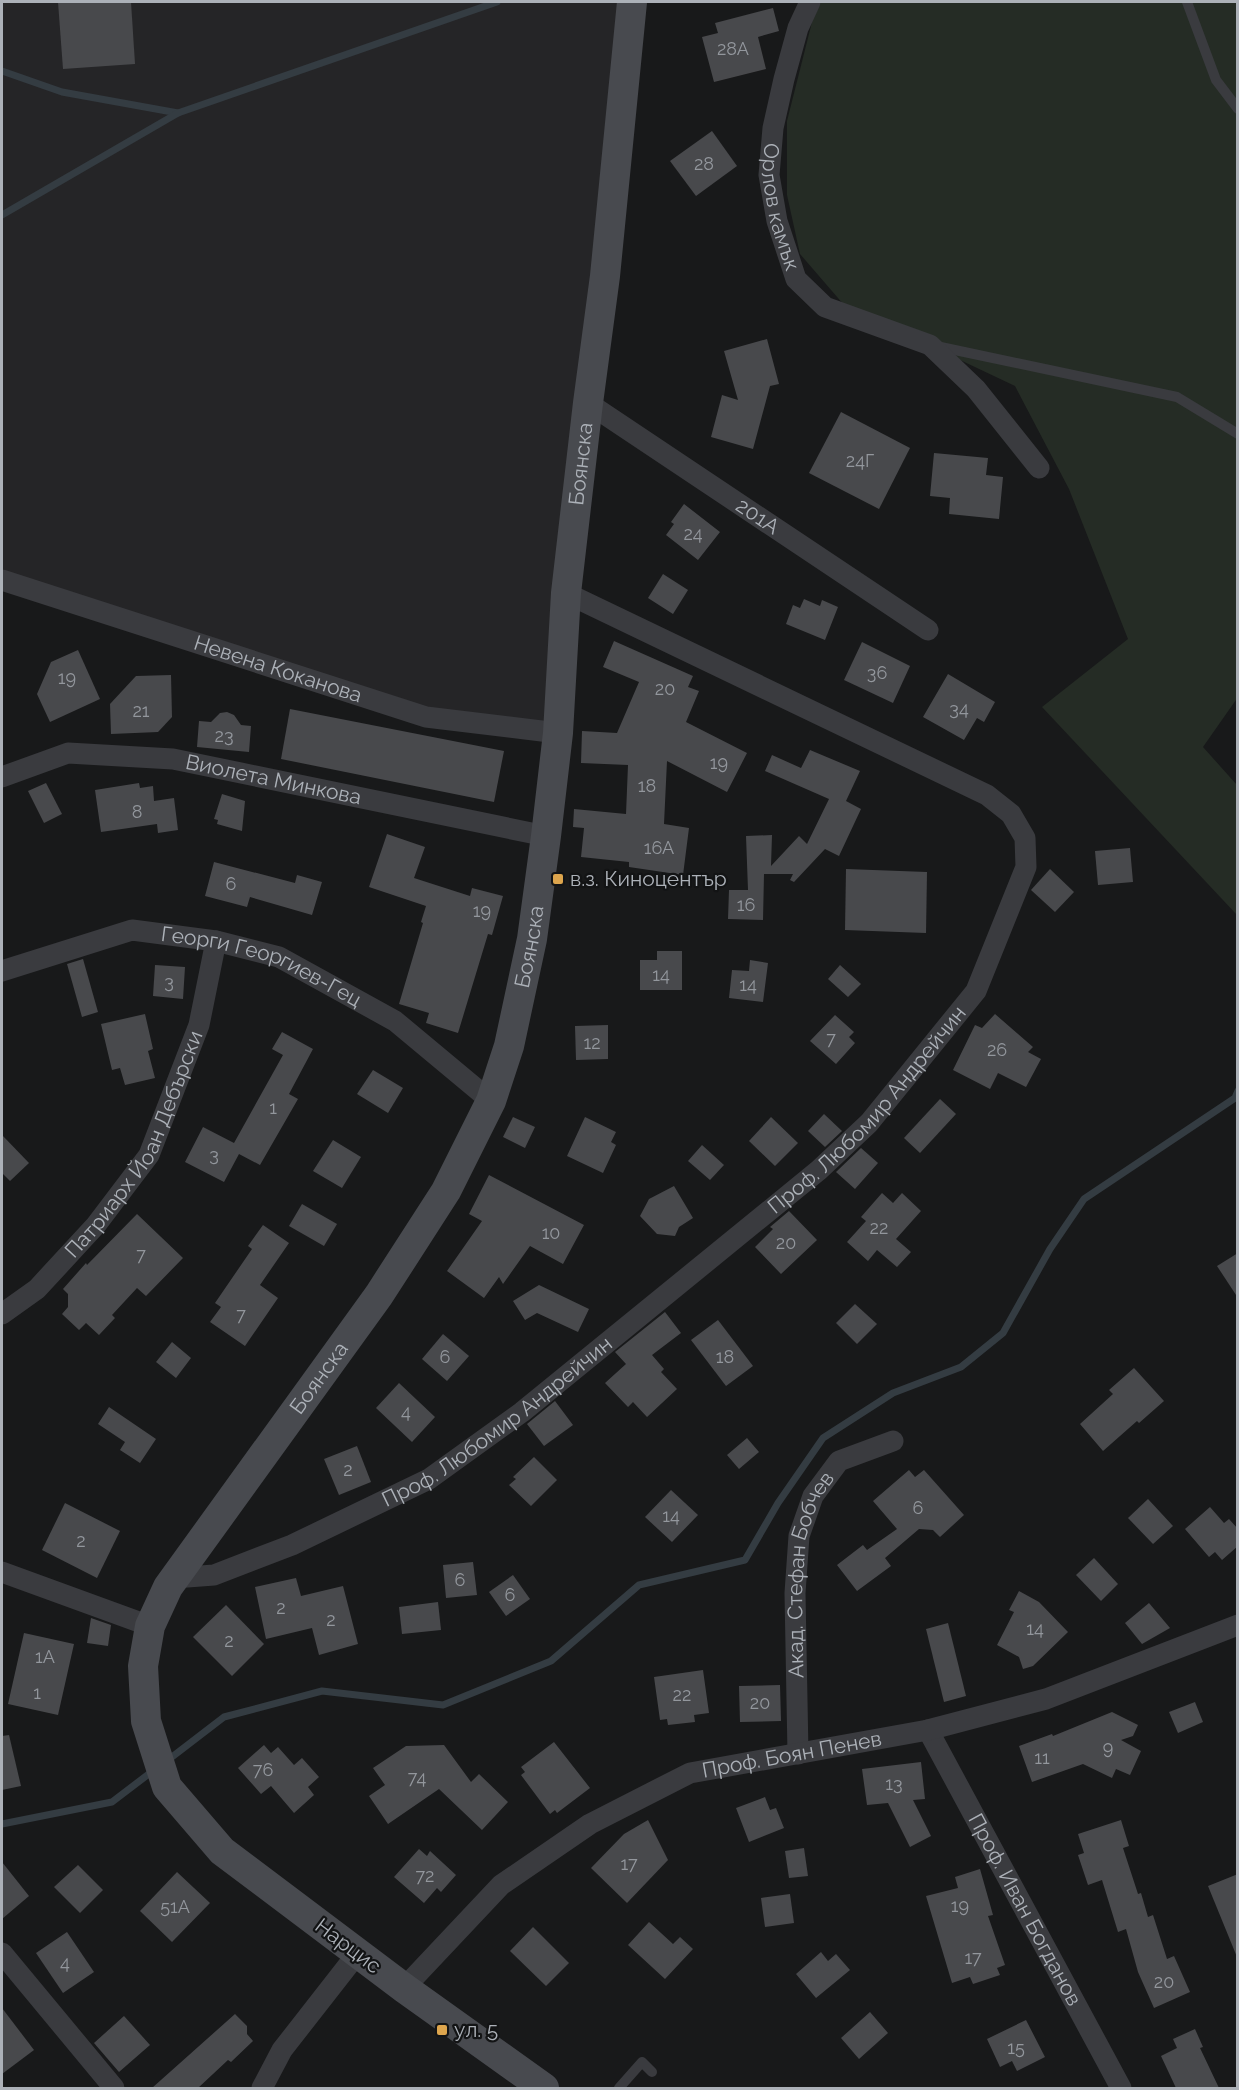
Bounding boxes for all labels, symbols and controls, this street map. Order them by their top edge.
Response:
house number: 28А [717,38,749,59]
street label: Орлов камък [757,142,805,274]
house number: 28 [694,153,714,174]
street label: Боянска [563,421,598,506]
house number: 24Г [846,450,874,471]
street label: 201А [731,492,784,539]
house number: 24 [683,523,703,544]
street label: Невена Коканова [191,630,365,708]
house number: 36 [867,662,887,683]
house number: 19 [58,667,76,688]
house number: 20 [655,678,675,699]
house number: 34 [949,698,969,719]
house number: 21 [132,700,150,721]
house number: 23 [215,725,234,746]
street label: Виолета Минкова [184,749,364,810]
house number: 19 [710,752,728,773]
house number: 18 [638,775,656,796]
house number: 8 [132,801,142,822]
house number: 16А [644,837,674,858]
place label: в.з. Киноцентър [570,866,727,891]
marker: в.з. Киноцентър [551,872,565,886]
house number: 6 [226,873,237,894]
house number: 16 [737,894,755,915]
house number: 19 [473,900,491,921]
street label: Боянска [509,904,548,990]
street label: Георги Георгиев-Гец [160,921,366,1012]
house number: 14 [652,964,670,985]
house number: 3 [164,971,174,992]
house number: 14 [739,974,757,995]
street label: Проф. Любомир Андрейчин [762,1001,971,1219]
street label: Патриарх Йоан Дебърски [59,1027,208,1263]
house number: 7 [826,1028,836,1049]
house number: 12 [583,1032,601,1053]
house number: 26 [987,1039,1007,1060]
house number: 1 [269,1097,277,1118]
house number: 3 [209,1144,219,1165]
house number: 22 [870,1217,888,1238]
house number: 10 [542,1222,560,1243]
house number: 20 [776,1232,796,1253]
house number: 7 [136,1244,146,1265]
house number: 7 [236,1304,246,1325]
street label: Проф. Любомир Андрейчин [378,1331,617,1512]
street label: Боянска [284,1337,353,1419]
house number: 6 [440,1346,451,1367]
house number: 18 [716,1346,734,1367]
house number: 4 [401,1401,411,1422]
house number: 2 [343,1459,353,1480]
street label: Акад. Стефан Бобчев [782,1466,839,1678]
house number: 6 [913,1497,924,1518]
house number: 14 [662,1505,680,1526]
house number: 2 [76,1530,86,1551]
house number: 6 [455,1569,466,1590]
house number: 6 [505,1584,516,1605]
house number: 2 [276,1597,286,1618]
house number: 2 [326,1609,336,1630]
house number: 14 [1026,1618,1044,1639]
house number: 2 [224,1630,234,1651]
house number: 1А [35,1646,55,1667]
house number: 1 [33,1682,41,1703]
house number: 22 [673,1684,691,1705]
house number: 20 [750,1692,770,1713]
street label: Проф. Боян Пенев [700,1726,883,1783]
house number: 9 [1103,1737,1113,1758]
house number: 11 [1034,1747,1050,1768]
house number: 76 [253,1759,273,1780]
house number: 74 [408,1767,426,1788]
house number: 13 [885,1773,903,1794]
street label: Проф. Иван Богданов [963,1809,1087,2010]
house number: 17 [620,1853,638,1874]
house number: 72 [415,1865,435,1886]
house number: 19 [951,1895,969,1916]
house number: 51A [160,1896,190,1917]
street label: Нарцис [310,1913,386,1978]
house number: 17 [964,1947,982,1968]
house number: 4 [60,1952,70,1973]
house number: 20 [1154,1971,1174,1992]
place label: ул. 5 [454,2017,498,2042]
marker: ул. 5 [435,2023,449,2037]
house number: 15 [1007,2037,1025,2058]

